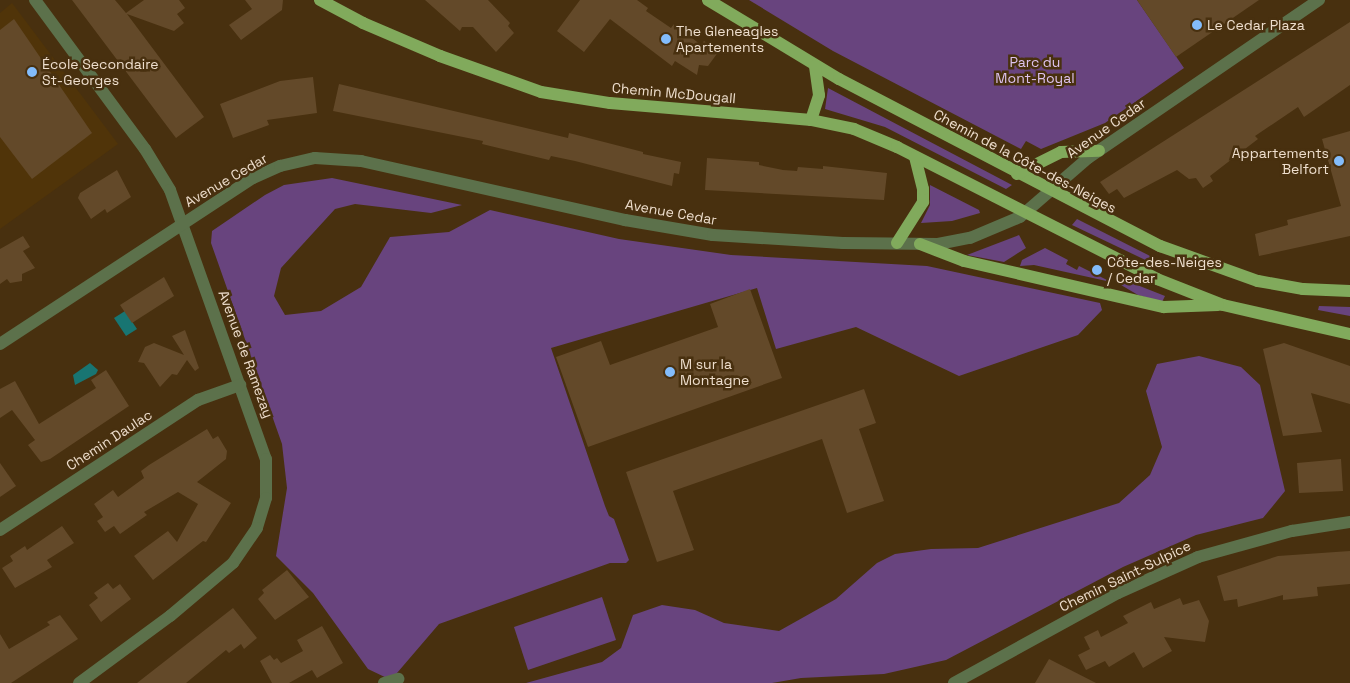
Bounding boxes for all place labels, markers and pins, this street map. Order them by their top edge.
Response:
place label: Le Cedar Plaza [1207,17,1305,33]
marker: Le Cedar Plaza [1191,19,1203,31]
place label: The Gleneagles Apartements [676,23,778,56]
marker: The Gleneagles Apartements [660,33,672,45]
place label: École Secondaire St-Georges [42,56,159,88]
marker: École Secondaire St-Georges [26,66,38,78]
place label: Appartements Belfort [1232,145,1329,178]
marker: Appartements Belfort [1333,155,1345,167]
place label: Côte-des-Neiges / Cedar [1107,254,1222,286]
marker: Côte-des-Neiges / Cedar [1091,264,1103,276]
place label: M sur la Montagne [680,356,749,388]
marker: M sur la Montagne [664,366,676,378]

